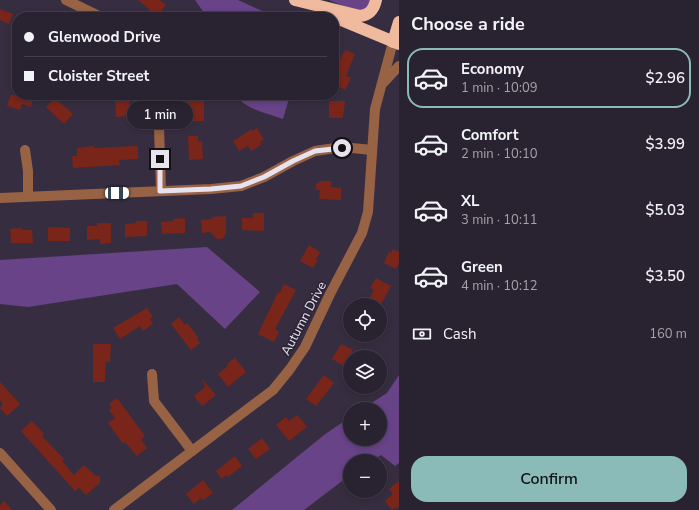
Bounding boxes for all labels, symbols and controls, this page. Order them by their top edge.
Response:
text: Choose a ride [411,12,525,36]
text: Glenwood Drive [48,27,161,47]
text: Economy [461,59,524,79]
icon: car [413,60,449,96]
text: Cloister Street [48,66,149,86]
text: $2.96 [645,68,685,88]
text: 1 min · 10:09 [461,79,537,97]
callout: 1 min [127,101,193,129]
text: 1 min [143,106,177,124]
text: Comfort [461,125,518,145]
icon: car [413,126,449,162]
text: $3.99 [645,134,685,154]
route start [333,139,351,157]
text: 2 min · 10:10 [461,145,537,163]
route end [151,150,169,168]
car [105,187,129,199]
text: XL [461,191,480,211]
icon: car [413,192,449,228]
text: $5.03 [645,200,685,220]
text: 3 min · 10:11 [461,211,537,229]
text: Green [461,257,503,277]
icon: car [413,258,449,294]
text: $3.50 [645,266,685,286]
text: 4 min · 10:12 [461,277,537,295]
street label: Autumn Drive [277,278,331,359]
map controls [343,298,387,498]
button: locate [343,298,387,342]
icon: cash [411,323,433,345]
text: Cash [443,324,477,344]
text: 160 m [649,325,687,343]
button: layers [343,350,387,394]
button: + [343,402,387,446]
button: − [343,454,387,498]
button: Confirm [411,456,687,502]

